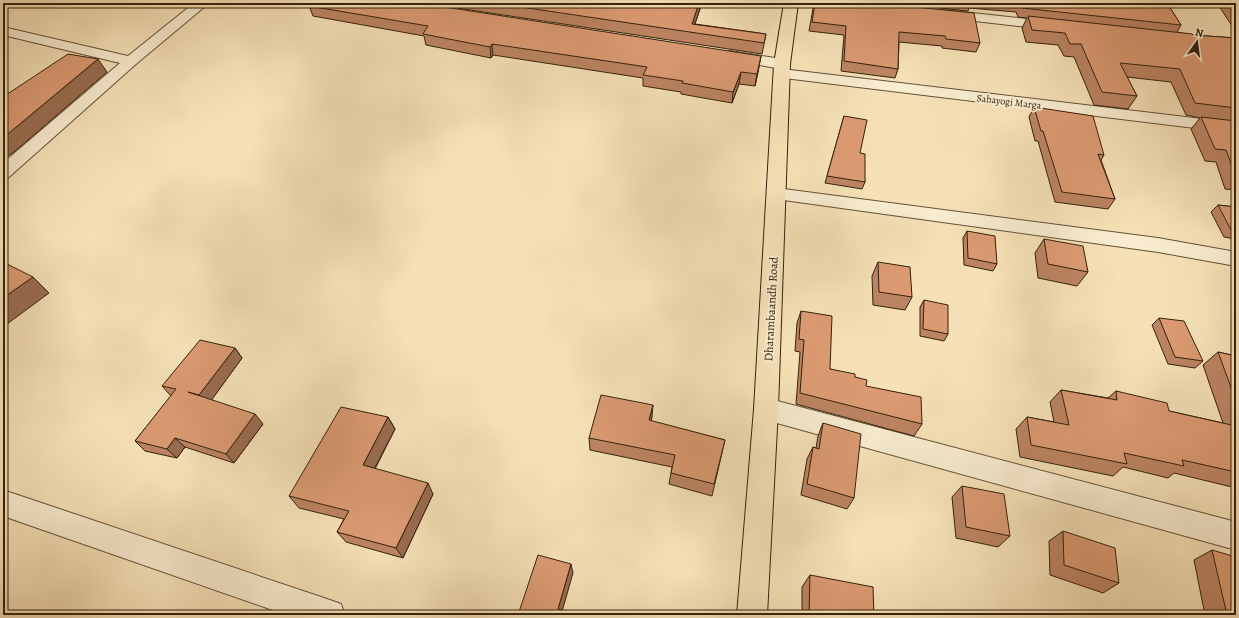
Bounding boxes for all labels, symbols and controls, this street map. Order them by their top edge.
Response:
north arrow [1177,22,1217,62]
text: N [1194,25,1205,41]
street label: Sahayogi Marga [976,91,1042,112]
street label: Dharambaandh Road [760,256,782,362]

